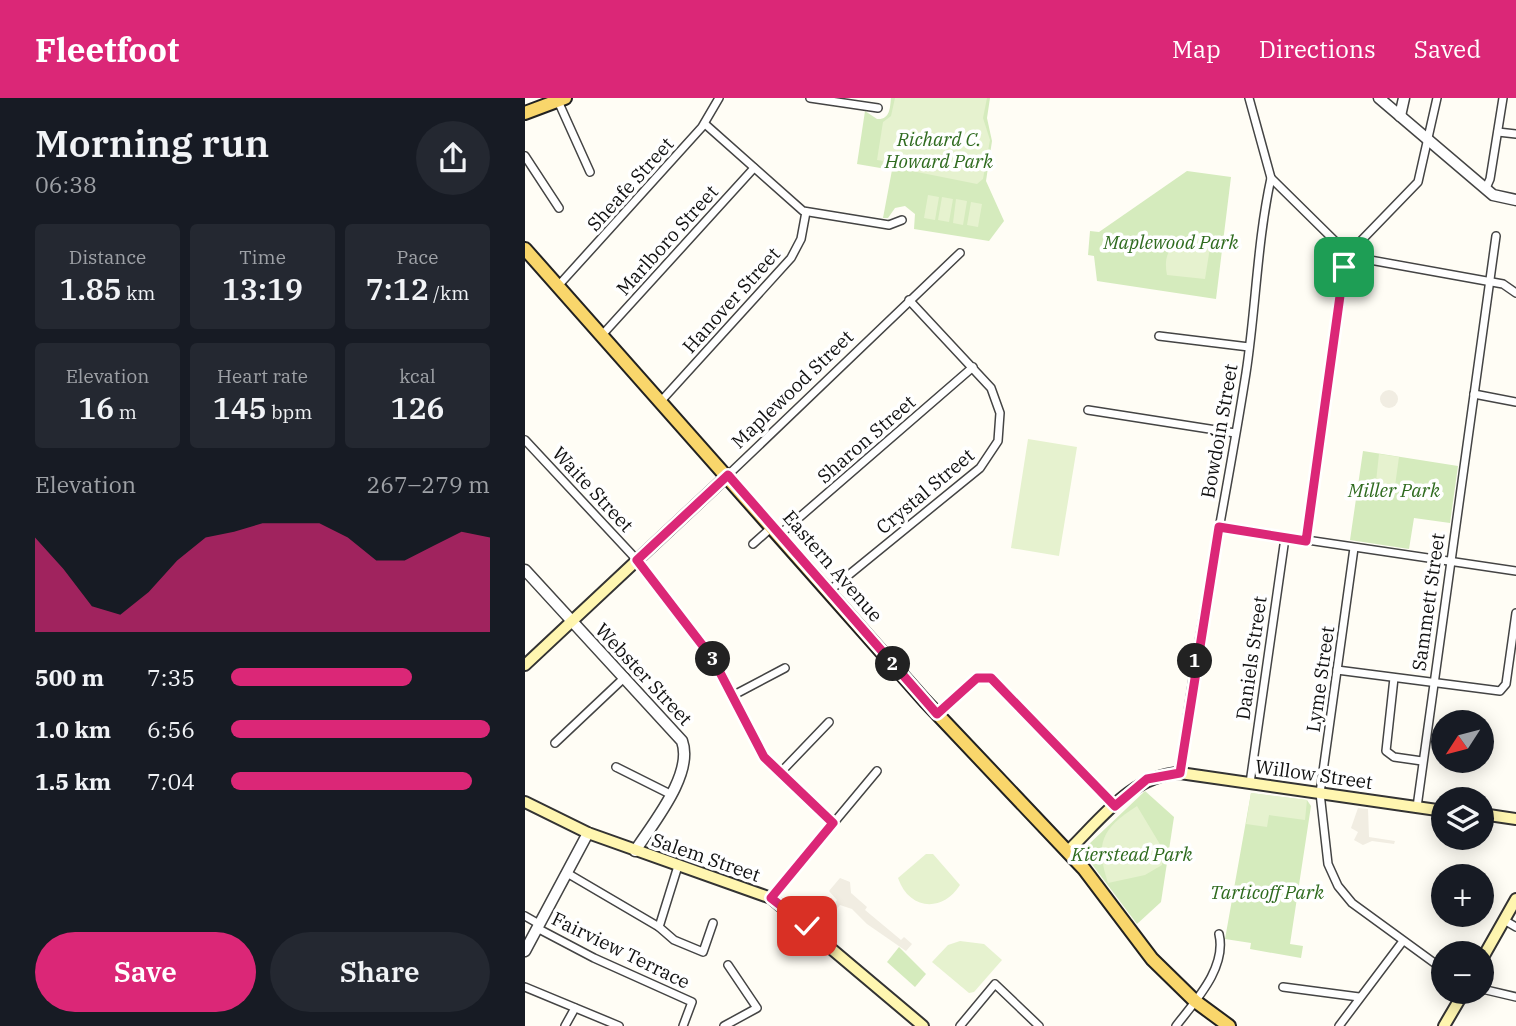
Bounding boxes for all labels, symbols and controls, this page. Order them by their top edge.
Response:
text: Fleetfoot [35,28,179,71]
text: Map [1172,33,1221,65]
text: Directions [1259,33,1376,65]
text: Saved [1414,33,1481,65]
text: Morning run [35,118,269,167]
button: share [416,121,490,195]
park label: Richard C. Howard Park [884,127,994,173]
street label: Sheafe Street [582,132,679,236]
text: 06:38 [35,169,97,199]
street label: Marlboro Street [611,180,723,300]
park label: Maplewood Park [1102,230,1240,254]
pin [1314,237,1374,297]
street label: Hanover Street [677,242,785,358]
text: Distance [69,245,146,269]
text: Time [239,245,286,269]
text: Pace [397,245,438,269]
icon: arrive [1325,248,1363,286]
text: 1.85 [60,269,122,308]
text: 13:19 [222,269,303,308]
text: 7:12 [366,269,429,308]
text: km [122,281,155,305]
text: /km [429,281,469,305]
street label: Maplewood Street [726,325,858,453]
street label: Bowdoin Street [1195,362,1243,500]
text: Elevation [66,364,149,388]
text: Heart rate [217,364,308,388]
text: kcal [399,364,436,388]
text: 16 [78,388,114,427]
text: 145 [213,388,267,427]
text: 126 [391,388,445,427]
street label: Sharon Street [812,390,920,488]
text: m [114,400,137,424]
text: bpm [267,400,312,424]
street label: Waite Street [547,441,639,537]
street label: Crystal Street [871,443,979,539]
text: Elevation [35,469,136,499]
text: 267–279 m [366,469,490,499]
park label: Miller Park [1347,478,1441,502]
street label: Eastern Avenue [778,505,888,627]
street label: Sammett Street [1406,531,1450,672]
street label: Daniels Street [1230,594,1272,721]
street label: Webster Street [590,618,698,730]
street label: Lyme Street [1301,624,1339,734]
pin: 3 [695,642,731,676]
pin: 1 [1177,644,1213,678]
text: 3 [707,646,718,670]
pin: 2 [875,646,911,682]
text: 1 [1189,648,1200,672]
text: 2 [887,651,898,675]
text: 500 m [35,662,104,692]
text: 7:35 [147,662,195,692]
north arrow [1431,710,1495,774]
map controls [1431,710,1494,1004]
text: 1.0 km [35,714,111,744]
text: 6:56 [147,714,195,744]
street label: Willow Street [1254,754,1375,794]
text: 1.5 km [35,766,111,796]
text: 7:04 [147,766,195,796]
button: layers [1431,787,1494,850]
street label: Salem Street [649,827,764,887]
park label: Kierstead Park [1070,842,1194,866]
button: + [1431,864,1494,927]
park label: Tarticoff Park [1210,880,1325,904]
pin [777,896,837,956]
street label: Fairview Terrace [548,906,694,994]
icon: check [788,907,826,945]
button: Save [35,932,256,1012]
button: Share [270,932,490,1012]
button: − [1431,941,1494,1004]

